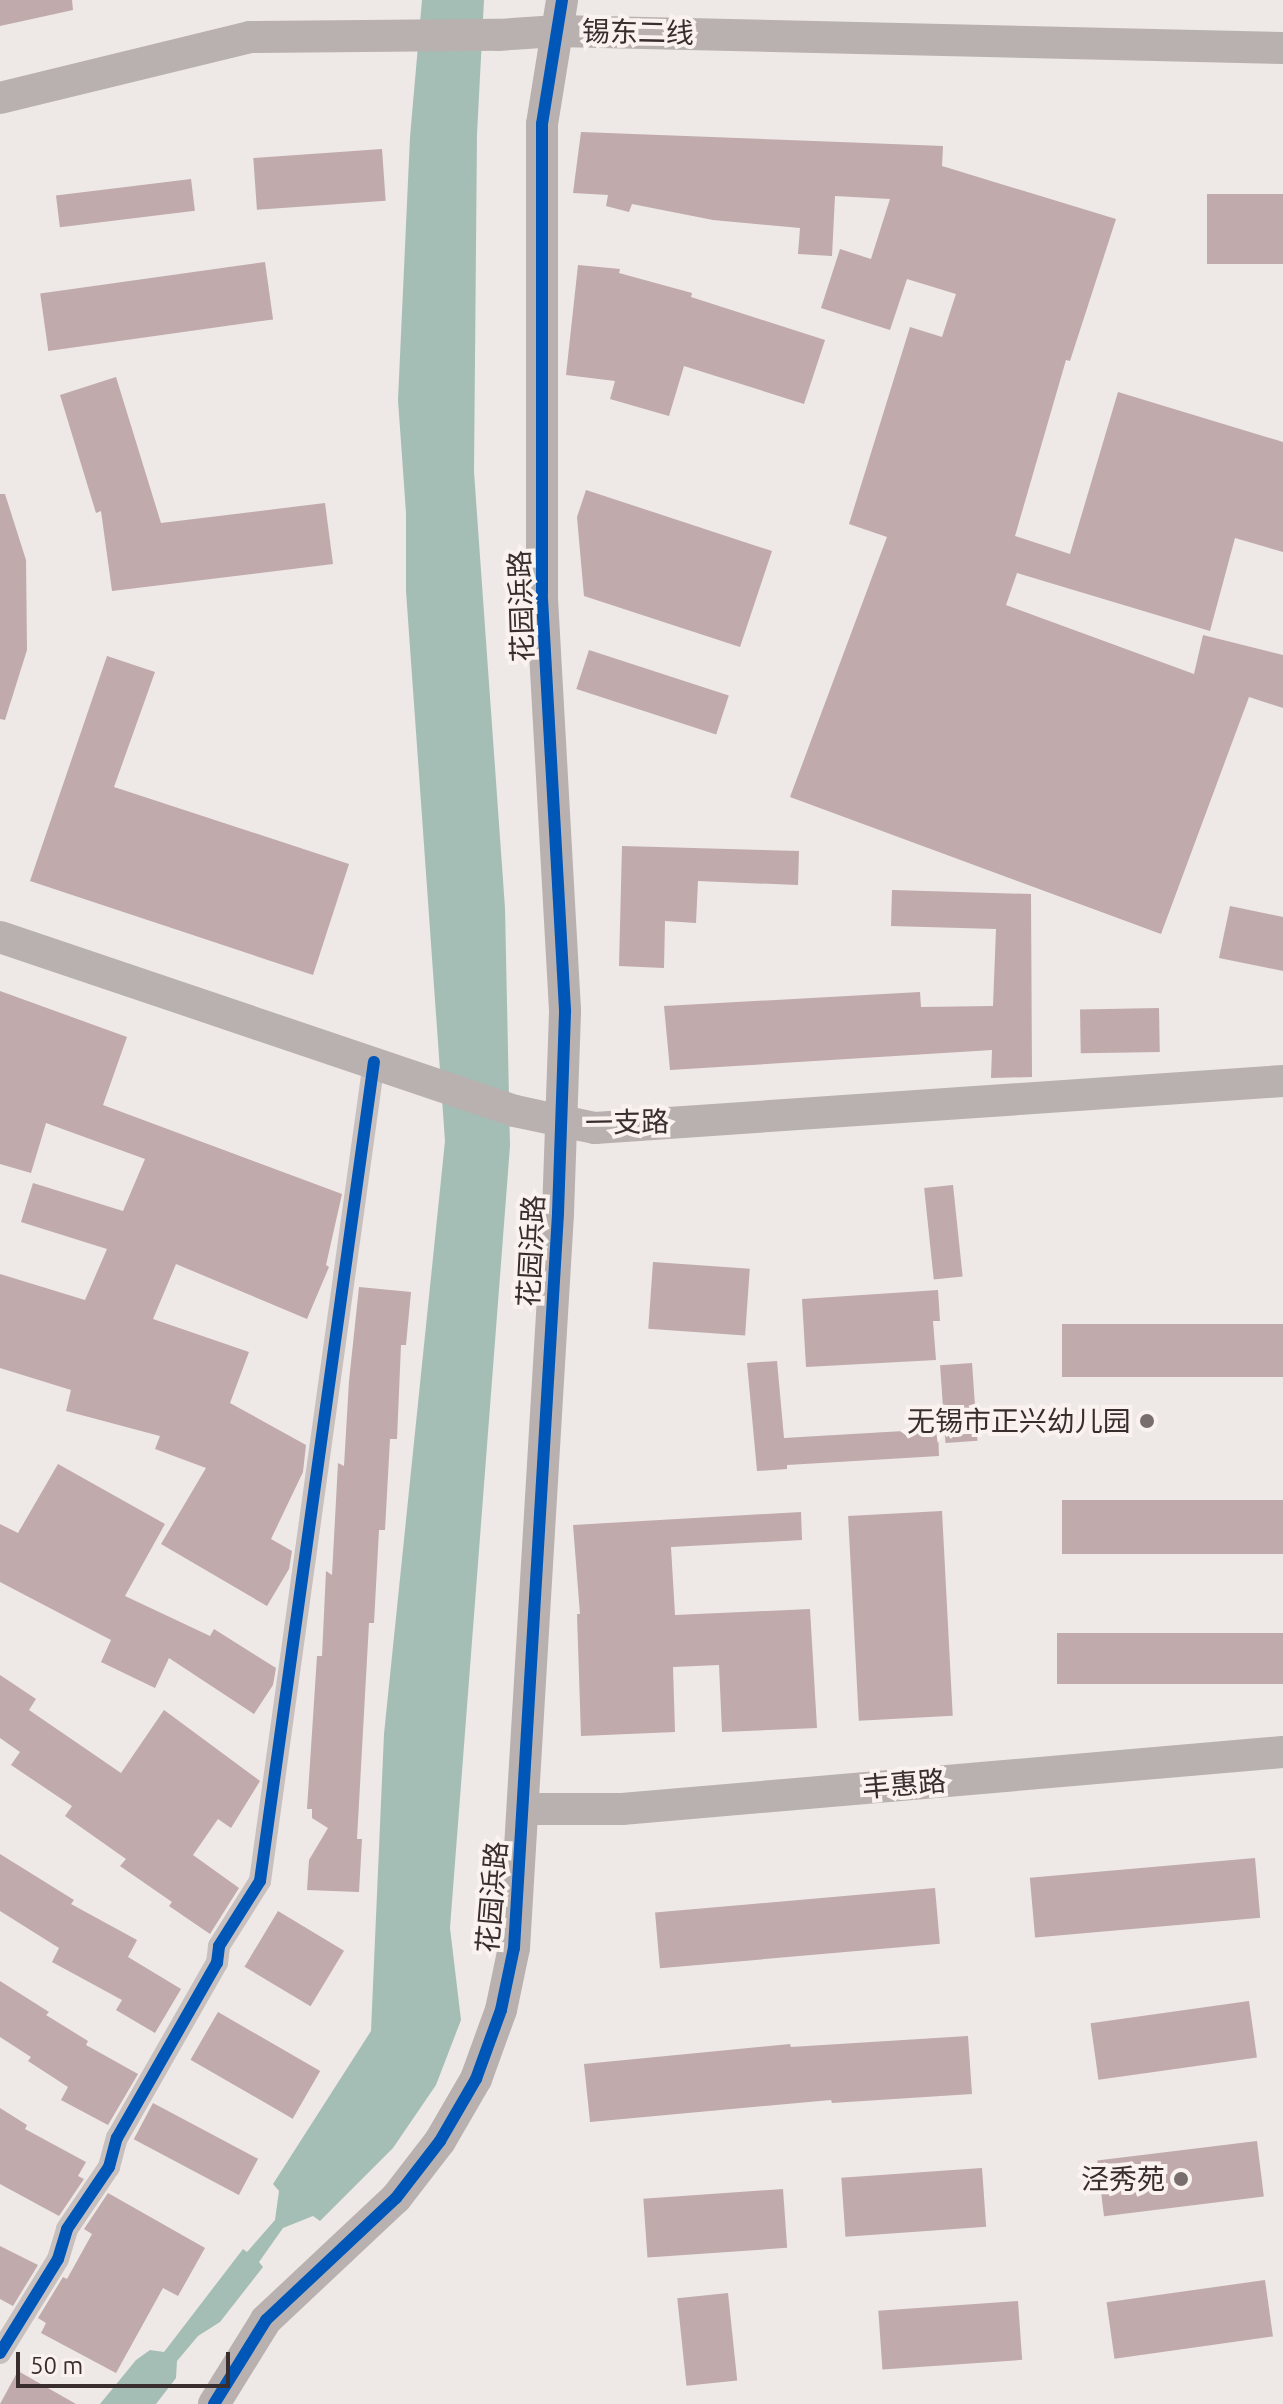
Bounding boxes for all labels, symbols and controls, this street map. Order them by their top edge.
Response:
street label: 锡东二线 [582,14,694,50]
street label: 花园浜路 [502,549,540,663]
street label: 一支路 [585,1104,669,1140]
street label: 花园浜路 [511,1194,551,1308]
place label: 无锡市正兴幼儿园 [907,1404,1131,1438]
marker: 无锡市正兴幼儿园 [1138,1412,1156,1430]
street label: 丰惠路 [861,1764,947,1804]
street label: 花园浜路 [470,1840,514,1954]
place label: 泾秀苑 [1081,2162,1165,2196]
marker: 泾秀苑 [1172,2170,1190,2188]
scale bar [20,2336,234,2386]
text: 50 m [30,2352,83,2379]

